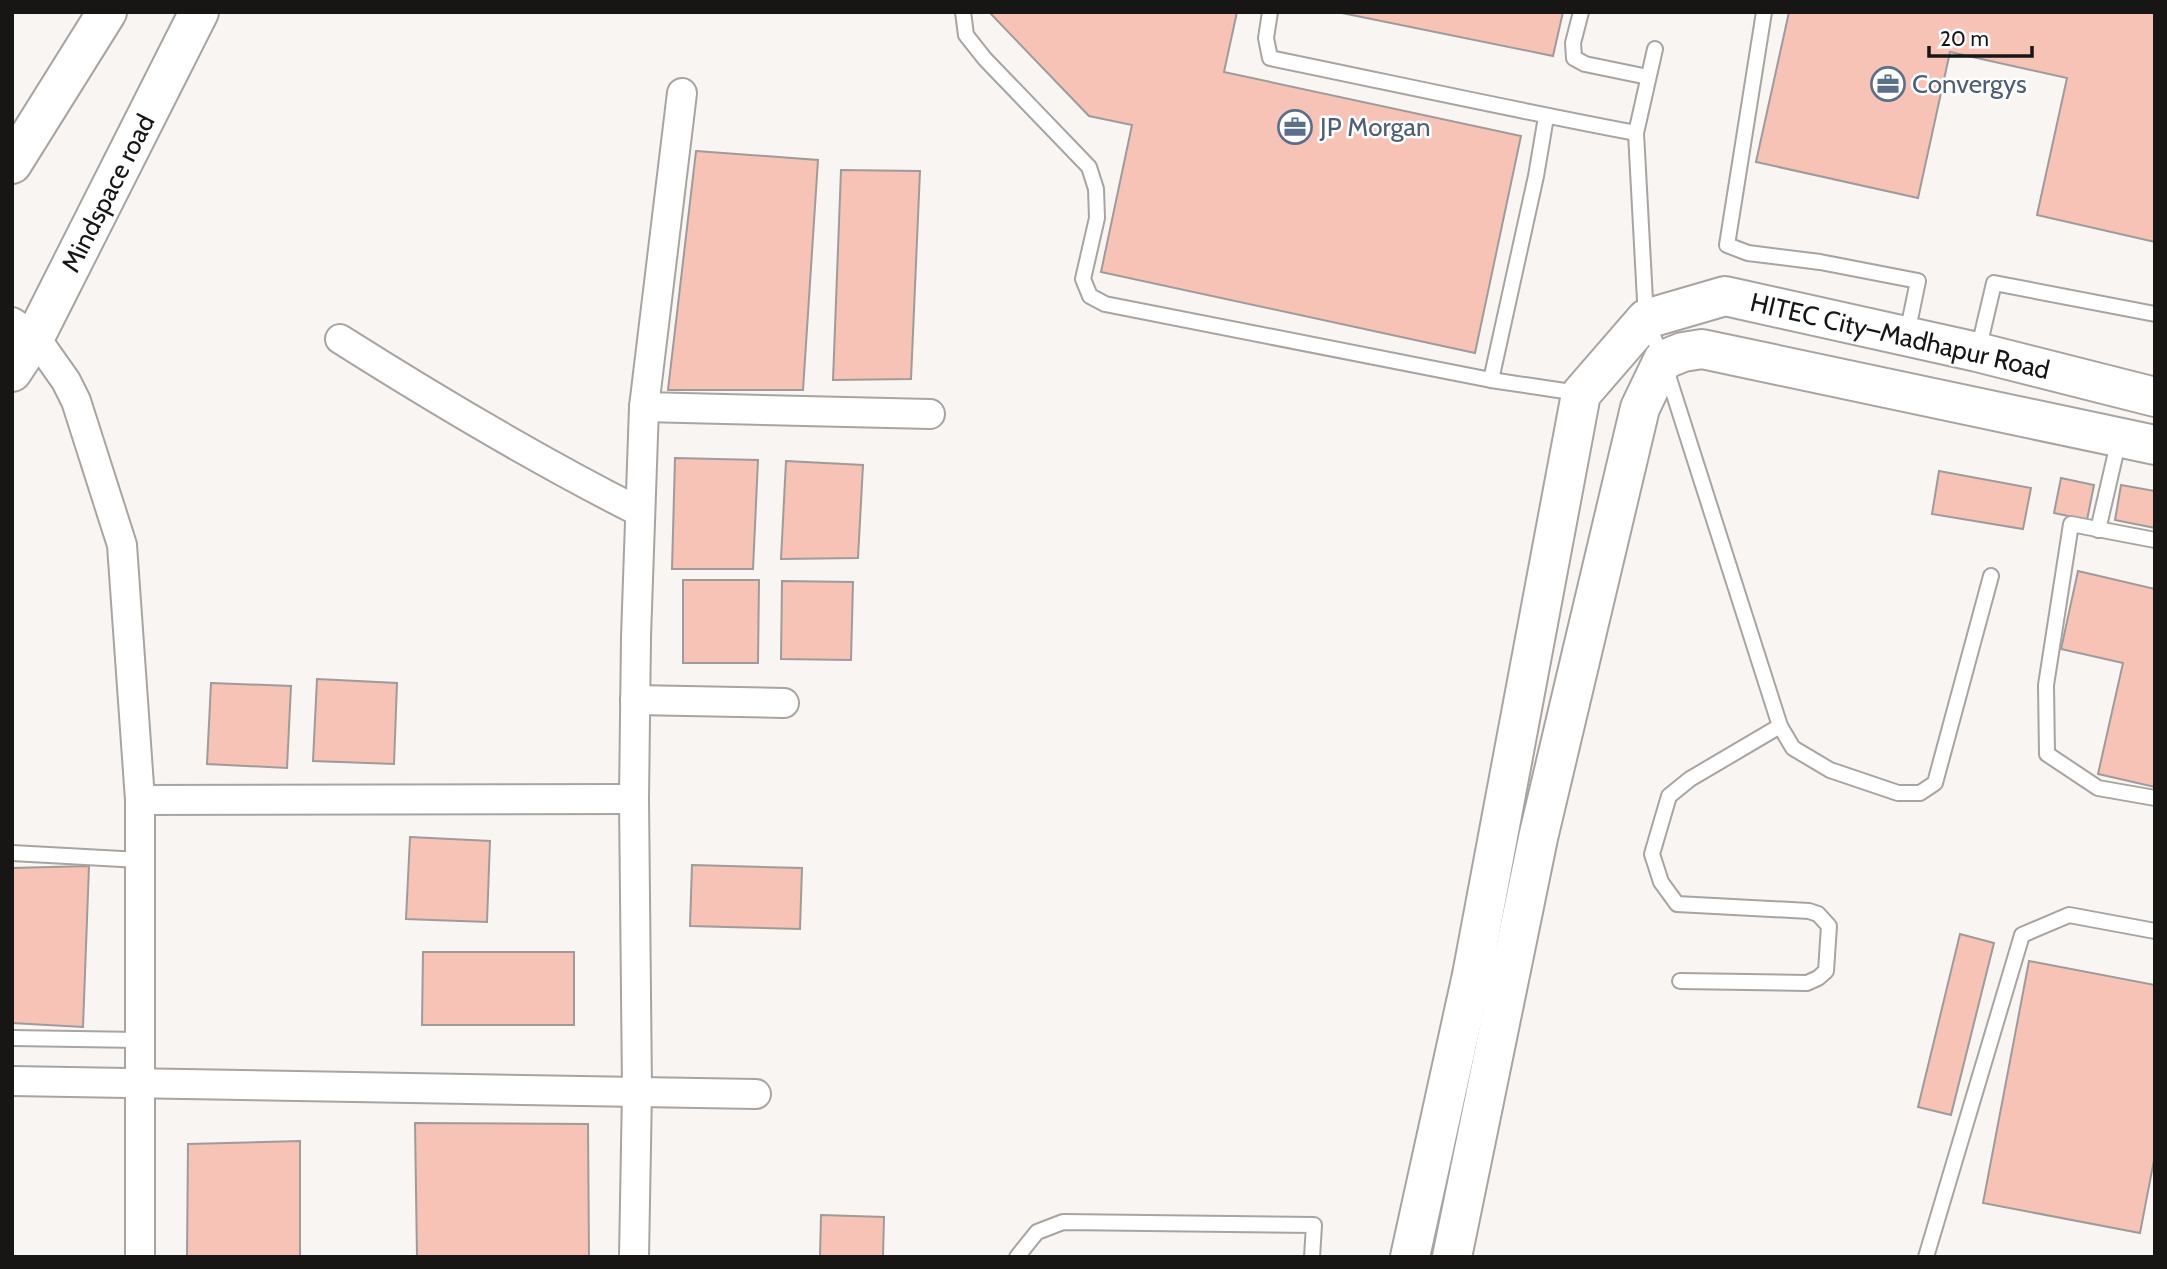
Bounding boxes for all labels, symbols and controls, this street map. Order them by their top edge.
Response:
scale bar [1929,14,2032,58]
text: 20 m [1940,26,1989,51]
office icon: Convergys [1869,65,1907,103]
place label: Convergys [1912,68,2027,100]
office icon: JP Morgan [1276,108,1314,146]
street label: Mindspace road [54,109,162,277]
place label: JP Morgan [1319,111,1430,143]
street label: HITEC City–Madhapur Road [1747,286,2053,386]

